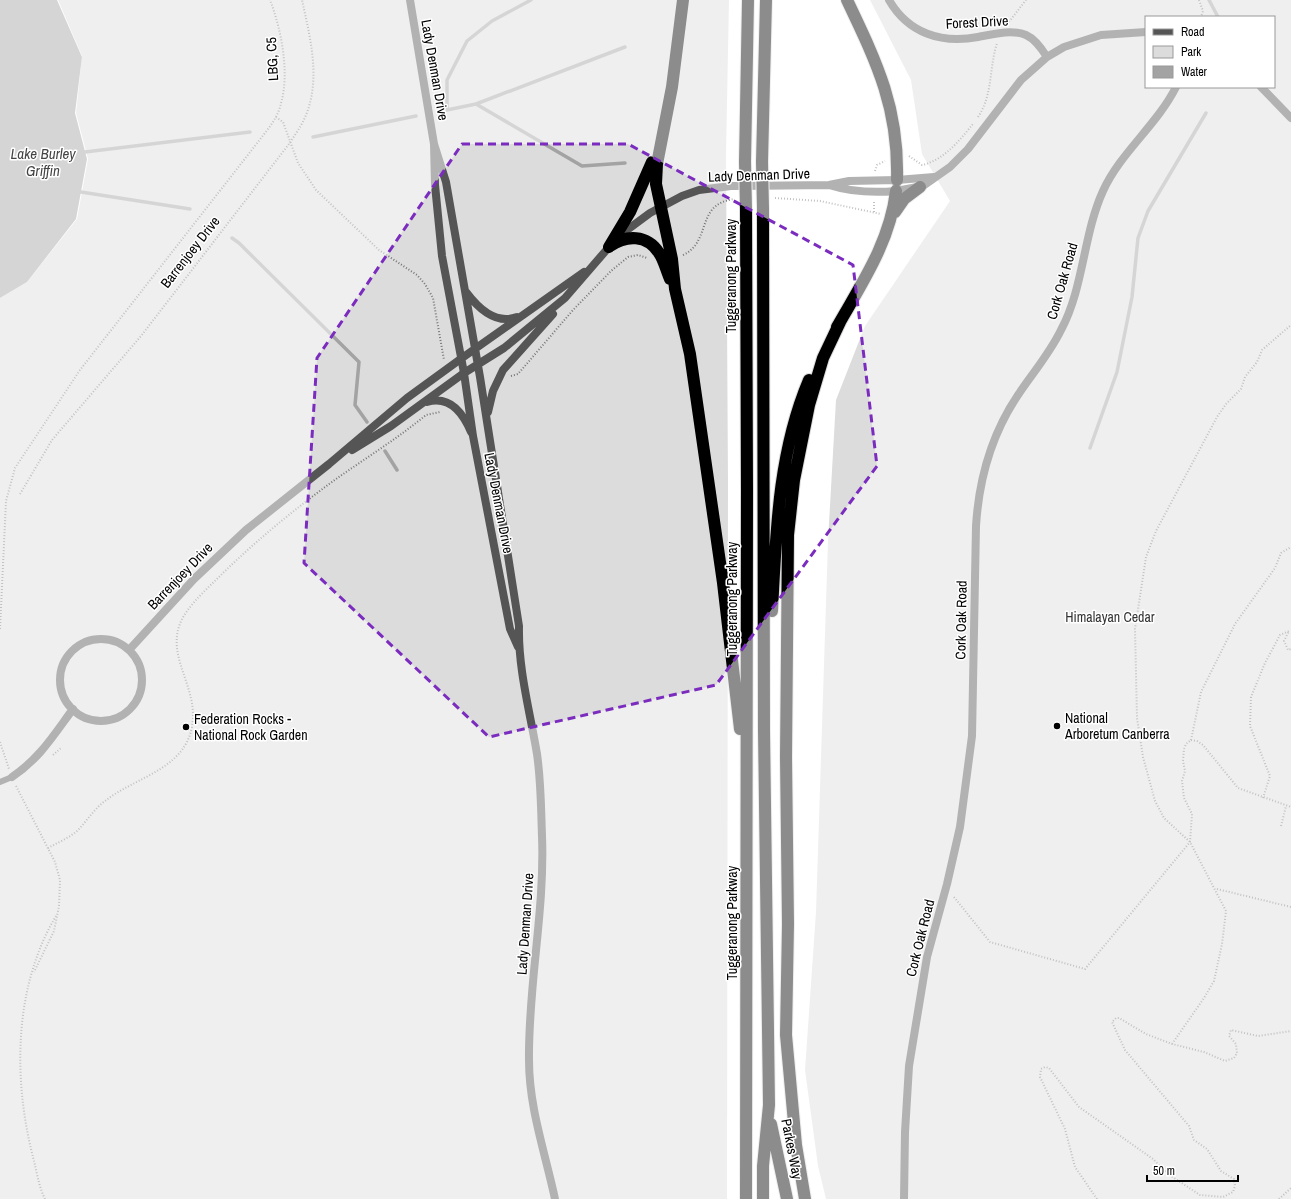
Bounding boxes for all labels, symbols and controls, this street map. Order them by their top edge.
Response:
street label: Forest Drive [945,11,1009,33]
legend [1145,16,1275,88]
street label: Lady Denman Drive [417,18,453,122]
text: Road [1181,24,1205,40]
street label: LBG, C5 [262,37,282,81]
text: Park [1181,44,1201,60]
text: Water [1181,64,1208,80]
water label: Lake Burley Griffin [11,143,76,181]
street label: Lady Denman Drive [708,164,810,186]
street label: Barrenjoey Drive [156,213,224,291]
street label: Tuggeranong Parkway [722,218,740,333]
street label: Cork Oak Road [1042,240,1082,322]
street label: Lady Denman Drive [480,451,518,555]
street label: Barrenjoey Drive [144,539,216,613]
street label: Tuggeranong Parkway [723,541,741,656]
street label: Cork Oak Road [951,580,971,660]
park label: Himalayan Cedar [1065,608,1155,626]
place label: National Arboretum Canberra [1064,709,1170,743]
place label: Federation Rocks - National Rock Garden [194,710,308,744]
marker: National Arboretum Canberra [1052,721,1062,731]
marker: Federation Rocks - National Rock Garden [181,722,191,732]
street label: Tuggeranong Parkway [723,865,741,980]
street label: Lady Denman Drive [512,872,538,976]
street label: Cork Oak Road [902,897,938,979]
street label: Parkes Way [777,1117,807,1181]
scale bar [1147,1157,1238,1183]
text: 50 m [1153,1163,1175,1179]

